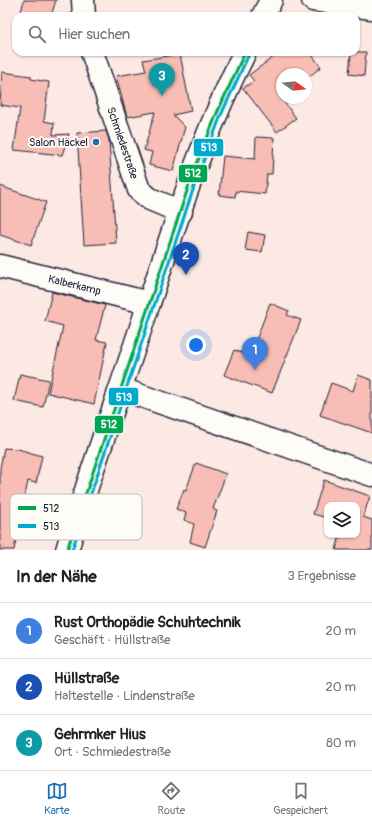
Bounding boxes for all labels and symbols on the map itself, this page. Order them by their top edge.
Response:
pin: 3 [149,63,175,96]
north arrow [276,68,312,104]
street label: Schmiedestraße [104,105,141,181]
place label: Salon Häckel [29,136,88,149]
marker: Salon Häckel [91,137,101,147]
line badge: 513 [193,138,224,157]
text: 513 [201,141,217,154]
line badge: 512 [178,164,208,183]
text: 512 [185,167,201,180]
pin: 2 [173,242,199,275]
street label: Kalberkamp [47,272,102,298]
your location [186,335,206,355]
pin: 1 [242,337,268,370]
line badge: 513 [108,387,139,406]
text: 513 [116,391,132,404]
line badge: 512 [94,415,124,434]
text: 512 [101,418,117,431]
legend [10,494,142,540]
text: 512 [43,502,59,515]
text: 513 [43,520,59,533]

